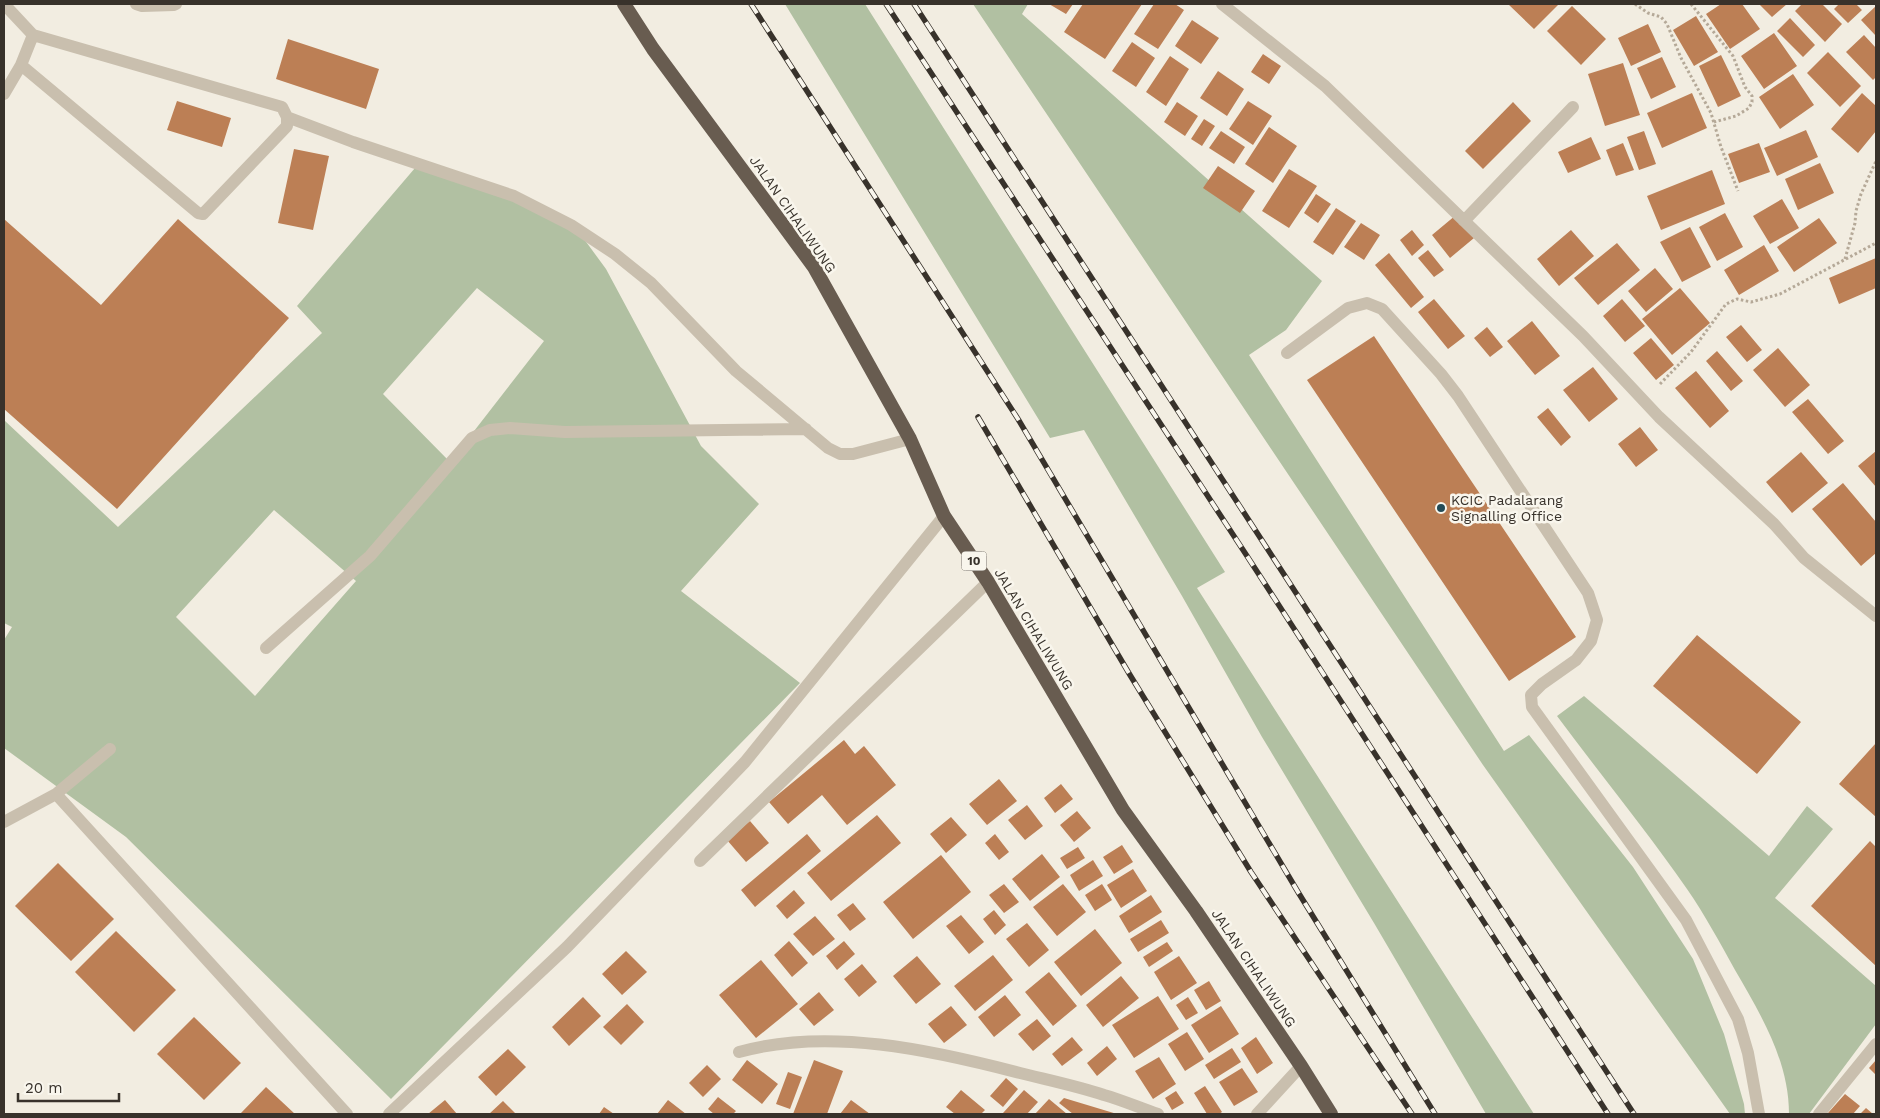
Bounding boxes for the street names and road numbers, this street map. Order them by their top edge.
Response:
street label: JALAN CIHALIWUNG [747,152,839,276]
road number: 10 [962,552,986,570]
street label: JALAN CIHALIWUNG [991,565,1077,693]
street label: JALAN CIHALIWUNG [1208,906,1300,1030]

